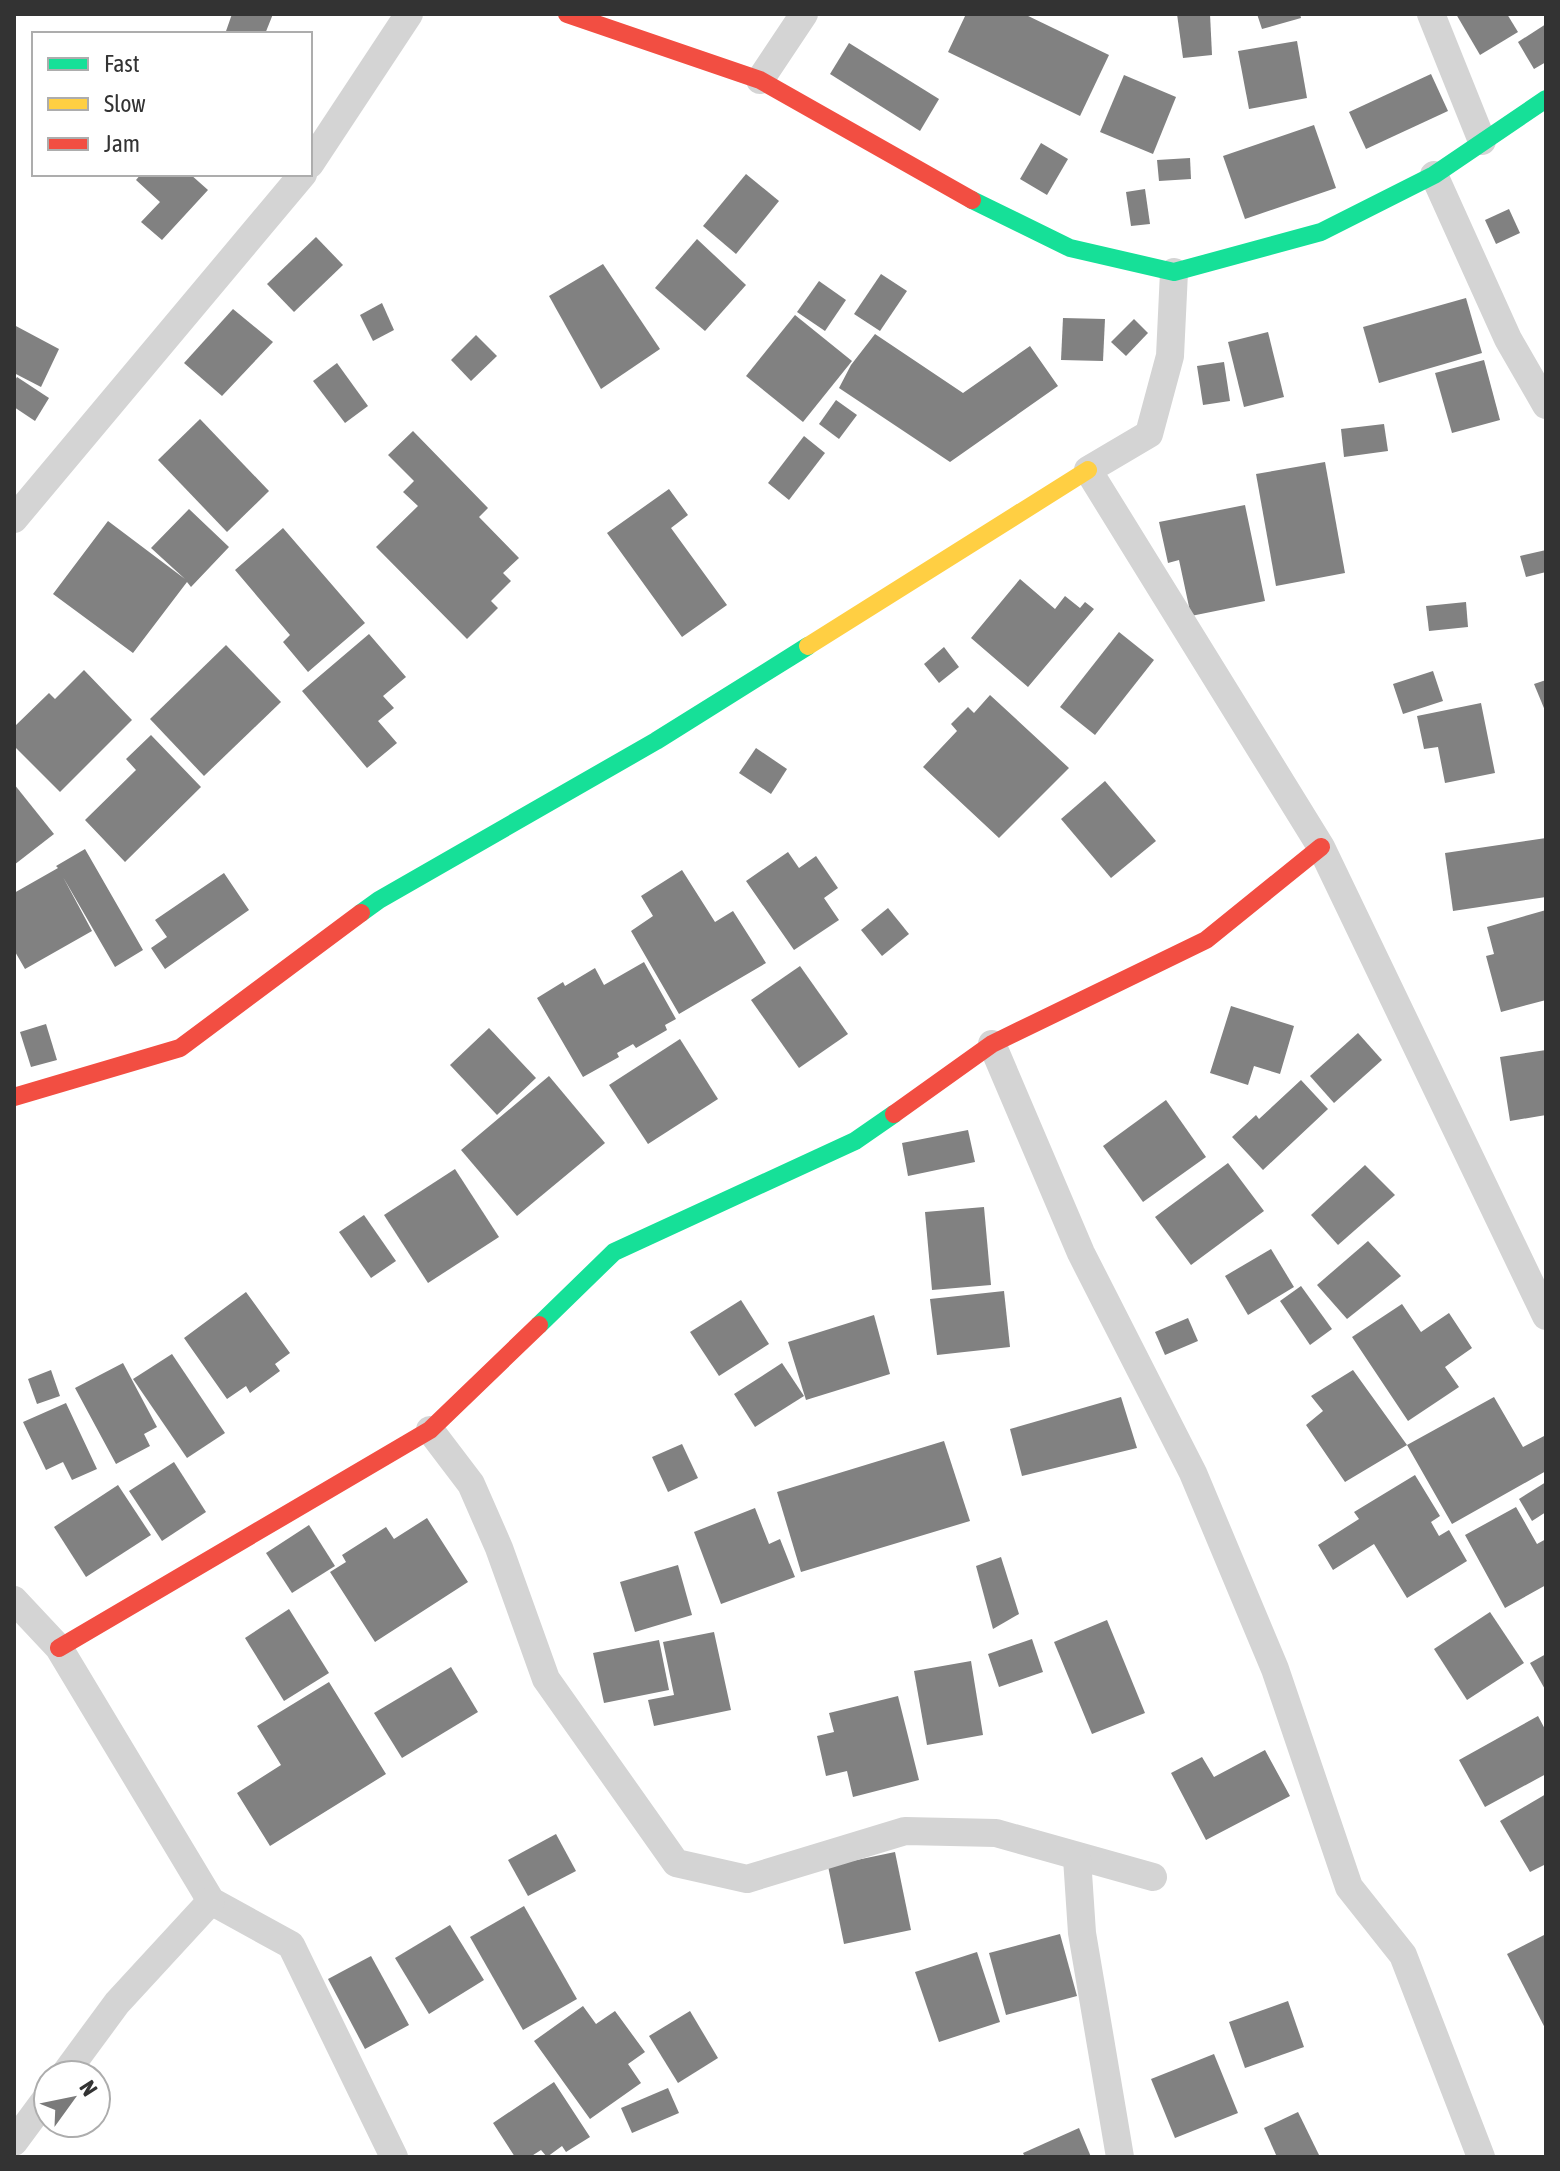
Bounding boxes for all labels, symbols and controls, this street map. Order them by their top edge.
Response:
legend [32,32,312,176]
text: Fast [104,50,140,77]
text: Slow [104,90,146,117]
text: Jam [104,130,140,157]
north arrow [32,2059,112,2139]
text: N [74,2076,103,2101]

